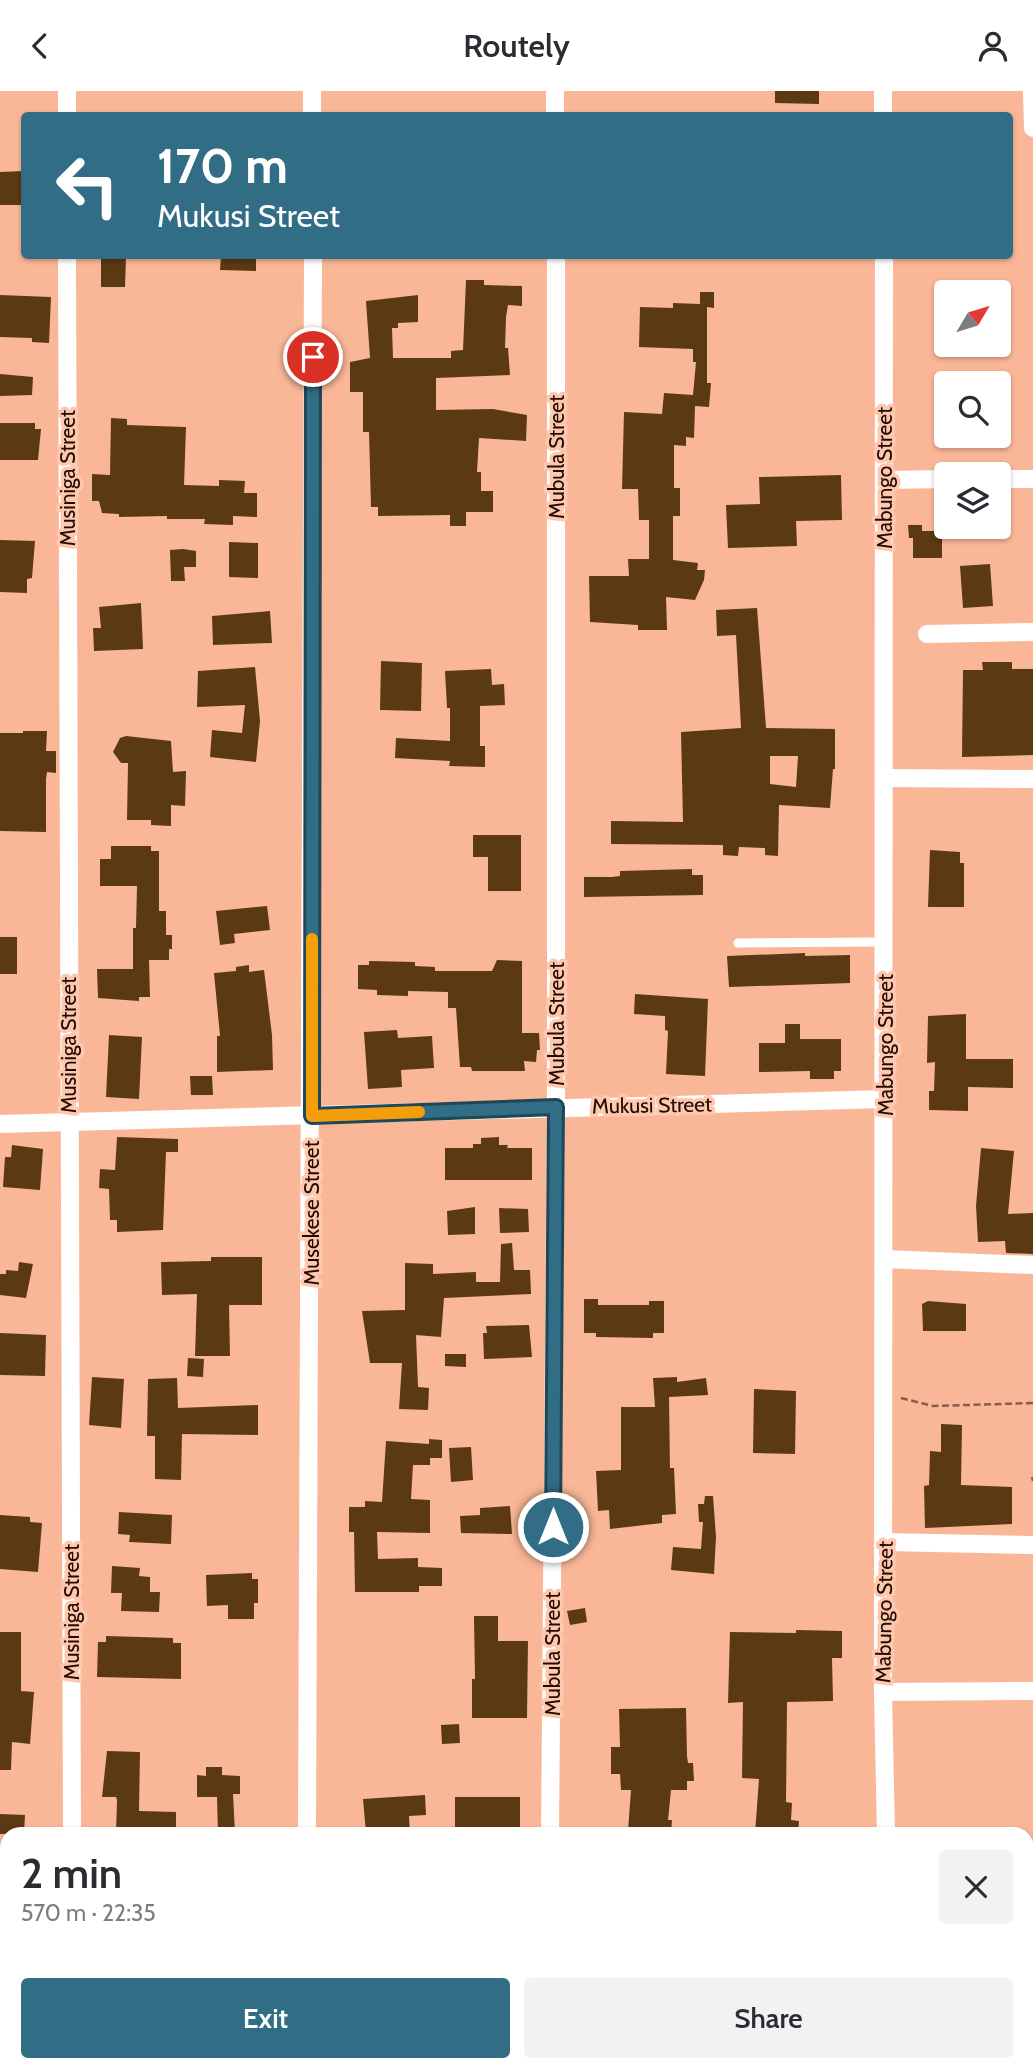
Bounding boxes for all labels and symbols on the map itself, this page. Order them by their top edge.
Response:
north arrow [934,280,1012,357]
pin [283,327,343,387]
street label: Mubula Street [544,395,569,519]
street label: Mabungo Street [872,407,897,549]
street label: Musiniga Street [55,410,80,546]
street label: Mubula Street [544,962,569,1086]
street label: Mabungo Street [873,974,898,1116]
street label: Musiniga Street [56,977,81,1113]
street label: Mukusi Street [592,1091,712,1119]
street label: Musekese Street [299,1140,324,1286]
position arrow [516,1490,590,1564]
street label: Mabungo Street [870,1541,898,1683]
street label: Musiniga Street [59,1544,84,1680]
street label: Mubula Street [540,1592,565,1716]

